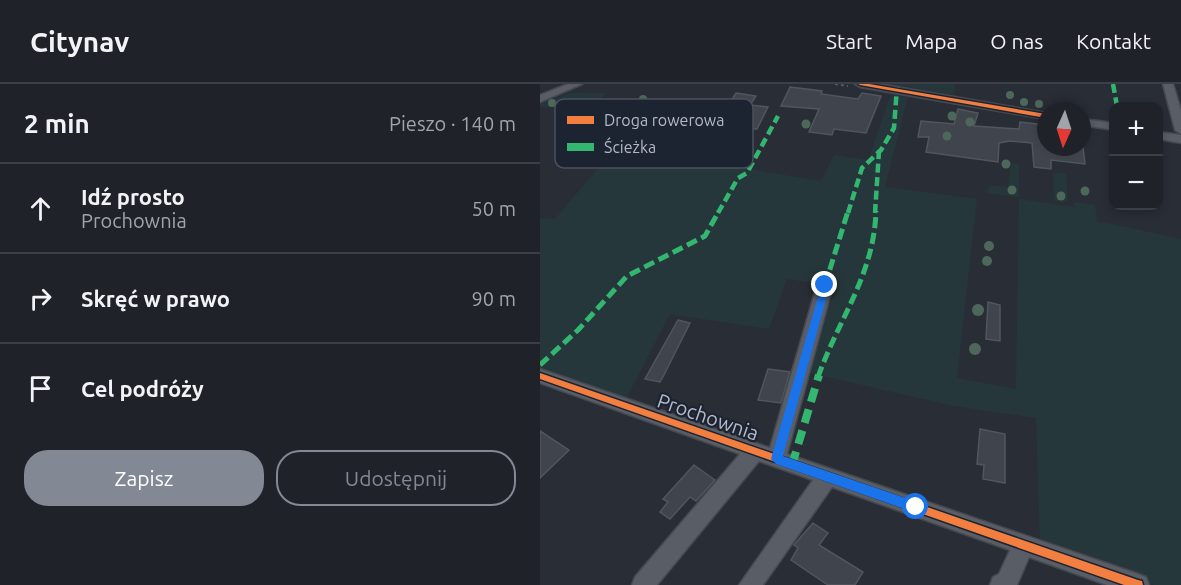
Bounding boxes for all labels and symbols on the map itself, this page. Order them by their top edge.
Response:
legend [555,99,753,168]
north arrow [1037,102,1091,156]
text: Droga rowerowa [604,111,724,129]
text: Ścieżka [604,137,656,156]
route end [811,271,837,297]
street label: Prochownia [654,388,762,445]
route start [902,493,928,519]

